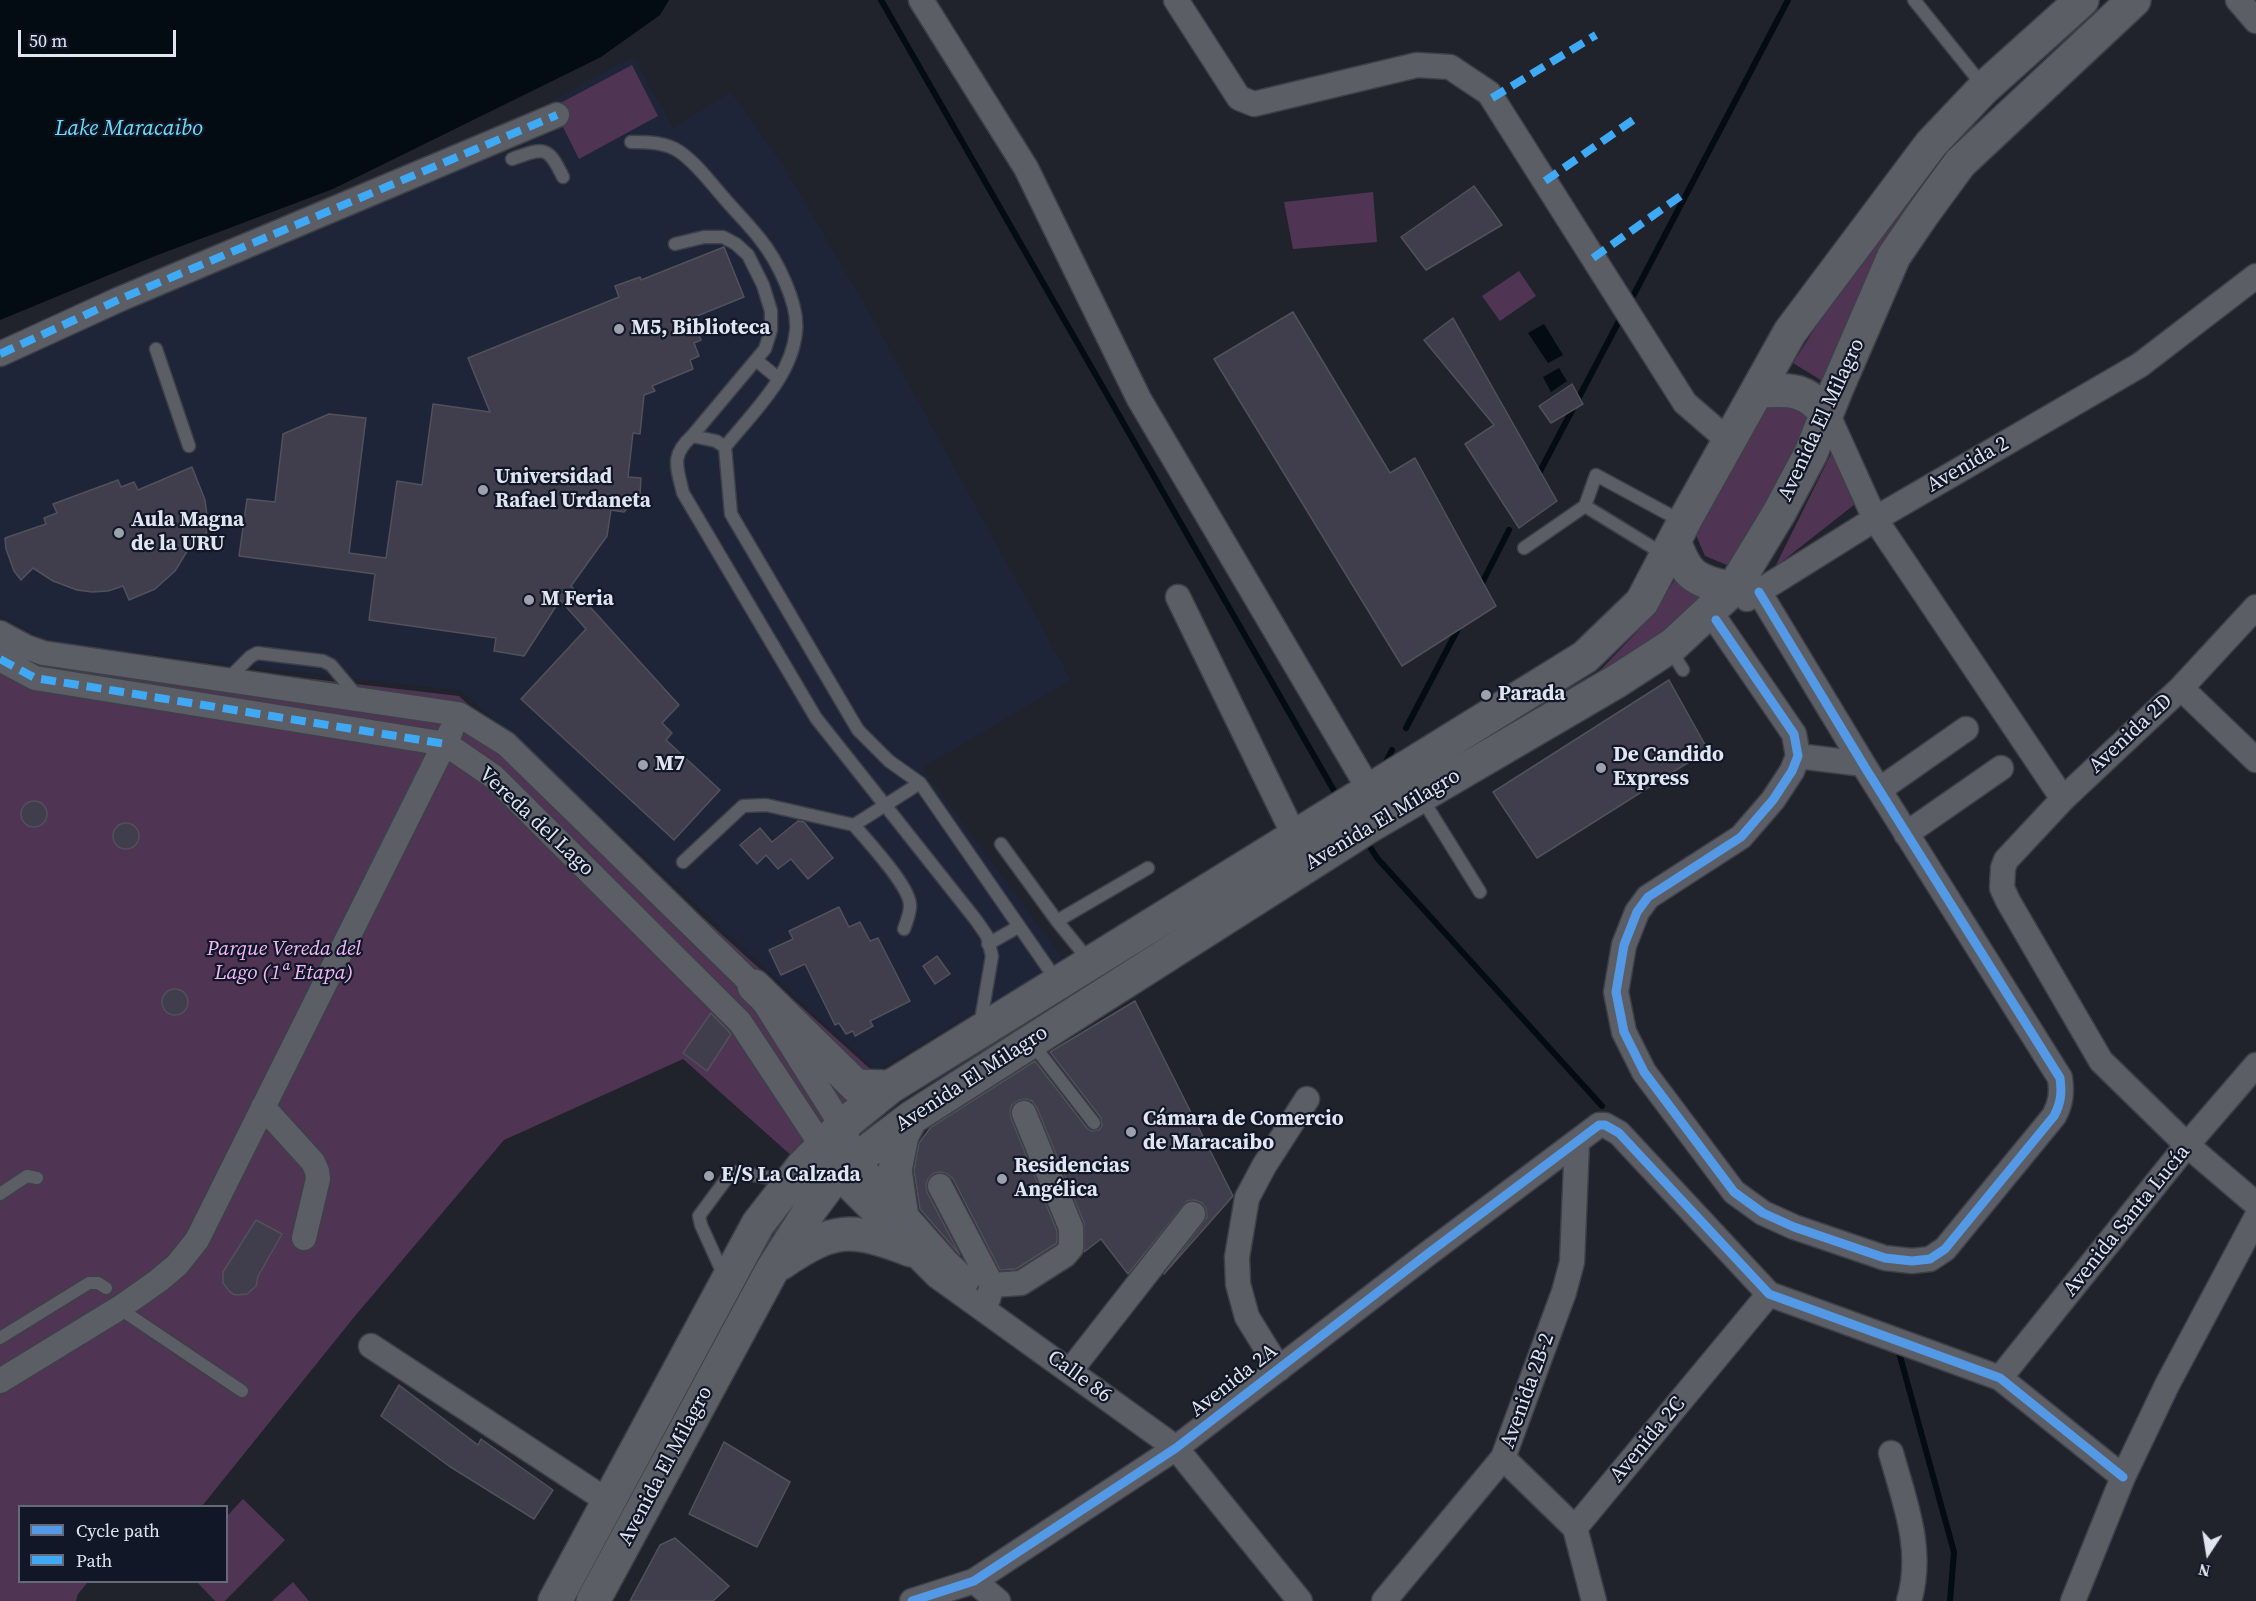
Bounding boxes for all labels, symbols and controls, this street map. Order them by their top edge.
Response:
scale bar [21,18,178,56]
text: 50 m [29,28,67,53]
water label: Lake Maracaibo [55,116,203,142]
place label: M5, Biblioteca [631,316,770,342]
marker: M5, Biblioteca [612,322,626,336]
street label: Avenida El Milagro [1773,335,1871,505]
street label: Avenida 2 [1923,432,2013,498]
place label: Universidad Rafael Urdaneta [495,465,651,515]
marker: Universidad Rafael Urdaneta [476,483,490,497]
place label: Aula Magna de la URU [131,508,244,558]
marker: Aula Magna de la URU [112,526,126,540]
place label: M Feria [541,587,614,613]
marker: M Feria [522,593,536,607]
place label: Parada [1498,682,1565,708]
marker: Parada [1479,688,1493,702]
street label: Avenida 2D [2084,689,2178,779]
place label: De Candido Express [1613,743,1724,793]
place label: M7 [655,752,685,778]
marker: M7 [636,758,650,772]
marker: De Candido Express [1594,761,1608,775]
street label: Vereda del Lago [473,762,599,882]
street label: Avenida El Milagro [1301,764,1465,876]
park label: Parque Vereda del Lago (1ª Etapa) [207,937,361,987]
street label: Avenida El Milagro [891,1020,1053,1138]
place label: Cámara de Comercio de Maracaibo [1143,1107,1344,1157]
marker: Cámara de Comercio de Maracaibo [1124,1125,1138,1139]
street label: Avenida Santa Lucía [2058,1140,2196,1302]
place label: Residencias Angélica [1014,1154,1130,1204]
place label: E/S La Calzada [721,1163,861,1189]
marker: E/S La Calzada [702,1169,716,1183]
marker: Residencias Angélica [995,1172,1009,1186]
street label: Avenida 2B-2 [1496,1330,1560,1452]
street label: Avenida 2A [1185,1339,1283,1423]
street label: Calle 86 [1042,1345,1116,1409]
street label: Avenida El Milagro [613,1382,719,1550]
street label: Avenida 2C [1605,1392,1691,1488]
legend [18,1505,228,1583]
text: Cycle path [76,1518,160,1543]
north arrow [2178,1523,2238,1583]
text: Path [76,1548,112,1573]
text: N [2196,1559,2212,1583]

